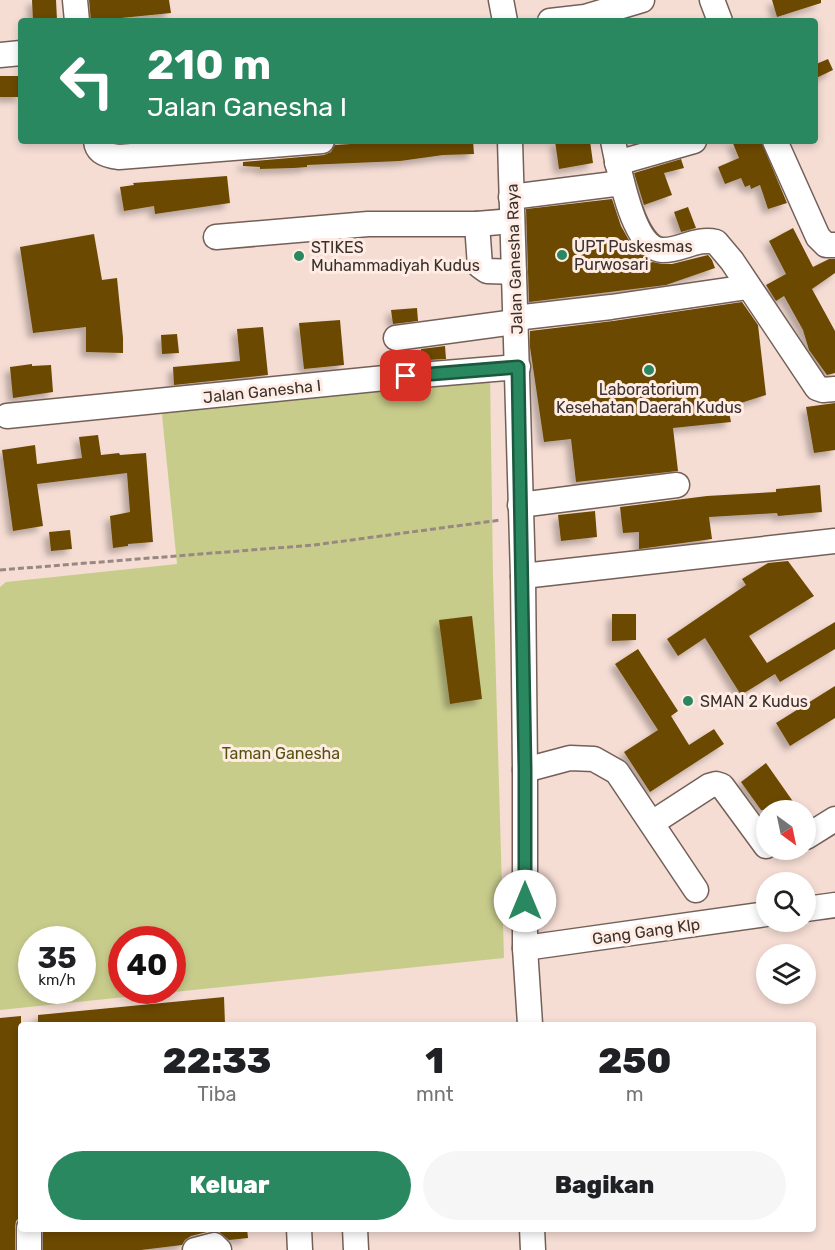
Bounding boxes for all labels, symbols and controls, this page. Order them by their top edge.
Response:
text: 210 m [147,40,271,90]
icon: left [48,42,126,120]
text: Jalan Ganesha I [147,91,347,123]
street label: Jalan Ganesha Raya [502,183,527,335]
place label: UPT Puskesmas Purwosari [574,237,693,274]
place label: STIKES Muhammadiyah Kudus [311,238,480,275]
marker: UPT Puskesmas Purwosari [555,248,569,262]
marker: STIKES Muhammadiyah Kudus [292,249,306,263]
pin [380,350,431,401]
icon: arrive [389,359,422,392]
marker: Laboratorium Kesehatan Daerah Kudus [642,363,656,377]
street label: Jalan Ganesha I [202,376,322,407]
place label: Laboratorium Kesehatan Daerah Kudus [556,380,742,417]
place label: SMAN 2 Kudus [700,692,808,711]
marker: SMAN 2 Kudus [681,694,695,708]
park label: Taman Ganesha [222,744,340,763]
north arrow [756,800,816,860]
map controls [756,800,816,1004]
position arrow [493,869,557,933]
button: search [756,872,816,932]
street label: Gang Gang Klp [591,915,701,948]
speed limit sign: 40 [108,926,186,1004]
text: 35 [37,940,77,976]
button: layers [756,944,816,1004]
text: km/h [38,971,76,989]
text: 22:33 [162,1039,271,1082]
text: 1 [425,1039,444,1082]
text: 250 [598,1039,672,1082]
text: Tiba [197,1082,237,1106]
text: mnt [416,1082,454,1106]
text: m [626,1082,644,1106]
button: Keluar [48,1151,411,1220]
button: Bagikan [423,1151,786,1220]

